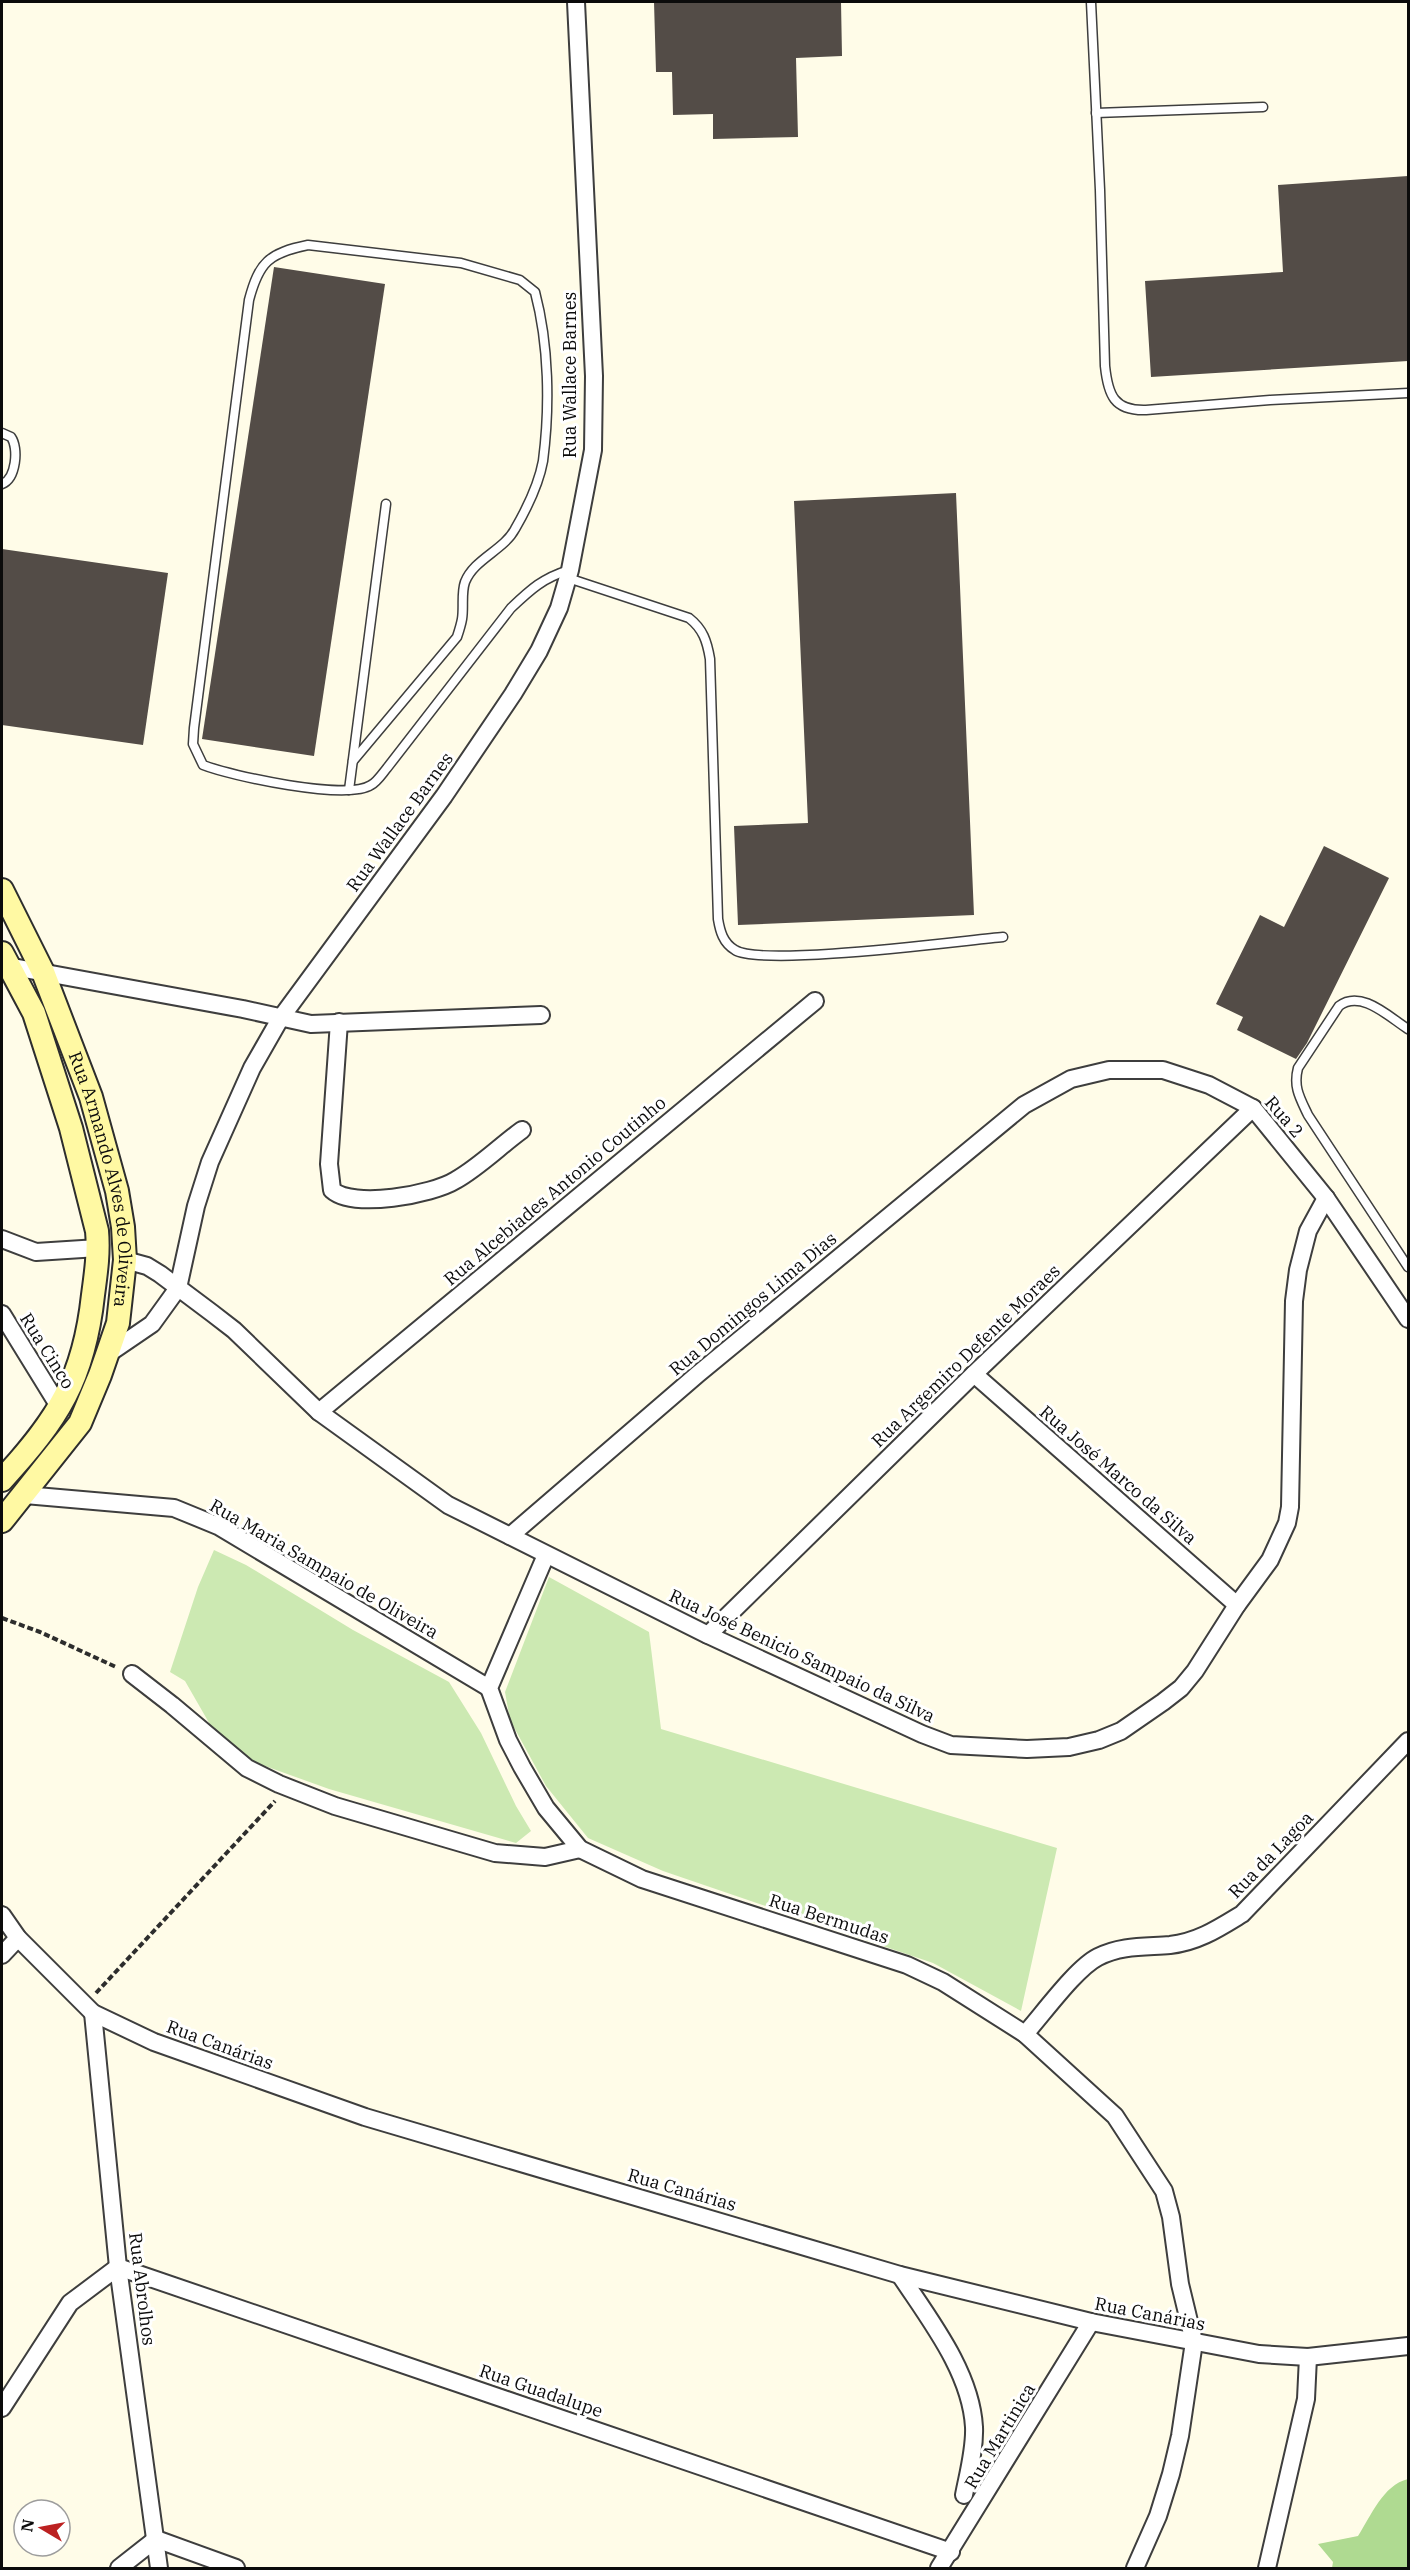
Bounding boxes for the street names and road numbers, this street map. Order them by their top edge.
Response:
street label: Rua Wallace Barnes [558,292,581,458]
street label: Rua Wallace Barnes [341,748,458,896]
street label: Rua Armando Alves de Oliveira [64,1048,137,1309]
street label: Rua Alcebiades Antonio Coutinho [439,1091,670,1290]
street label: Rua 2 [1260,1091,1309,1142]
street label: Rua Domingos Lima Dias [664,1227,841,1380]
street label: Rua Argemiro Defente Moraes [866,1259,1065,1452]
street label: Rua Cinco [15,1308,80,1393]
street label: Rua José Marco da Silva [1035,1400,1202,1549]
street label: Rua Maria Sampaio de Oliveira [206,1494,443,1644]
street label: Rua José Benicio Sampaio da Silva [666,1584,939,1727]
street label: Rua da Lagoa [1223,1806,1318,1903]
street label: Rua Bermudas [766,1888,892,1949]
street label: Rua Canárias [164,2015,277,2075]
street label: Rua Canárias [625,2163,739,2216]
street label: Rua Abrolhos [124,2231,161,2347]
street label: Rua Canárias [1093,2292,1207,2335]
street label: Rua Guadalupe [476,2359,606,2422]
street label: Rua Martinica [959,2379,1040,2493]

